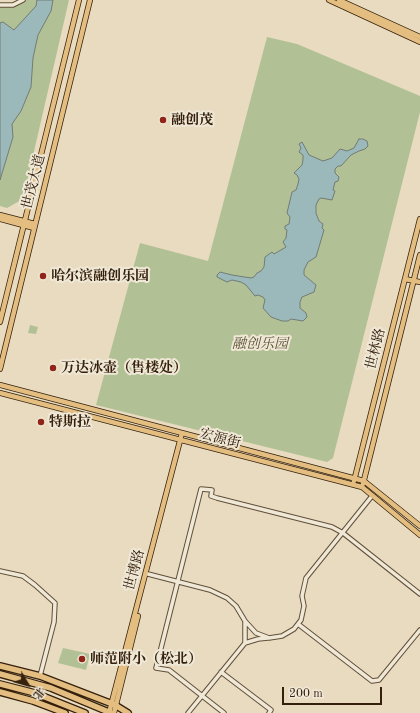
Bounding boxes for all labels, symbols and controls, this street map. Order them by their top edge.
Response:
place label: 融创茂 [171,112,213,128]
marker: 融创茂 [158,115,168,125]
street label: 世茂大道 [19,153,49,211]
place label: 哈尔滨融创乐园 [51,268,149,284]
marker: 哈尔滨融创乐园 [38,271,48,281]
street label: 世林路 [363,327,389,371]
park label: 融创乐园 [232,336,288,352]
place label: 万达冰壶（售楼处） [61,360,187,376]
marker: 万达冰壶（售楼处） [48,363,58,373]
place label: 特斯拉 [49,414,91,430]
marker: 特斯拉 [36,417,46,427]
street label: 宏源街 [198,425,242,453]
street label: 世博路 [121,548,149,592]
place label: 师范附小（松北） [90,651,202,667]
marker: 师范附小（松北） [77,654,87,664]
north arrow [8,665,48,705]
scale bar [284,679,384,705]
text: 北 [30,685,46,700]
text: 200 m [289,688,323,700]

